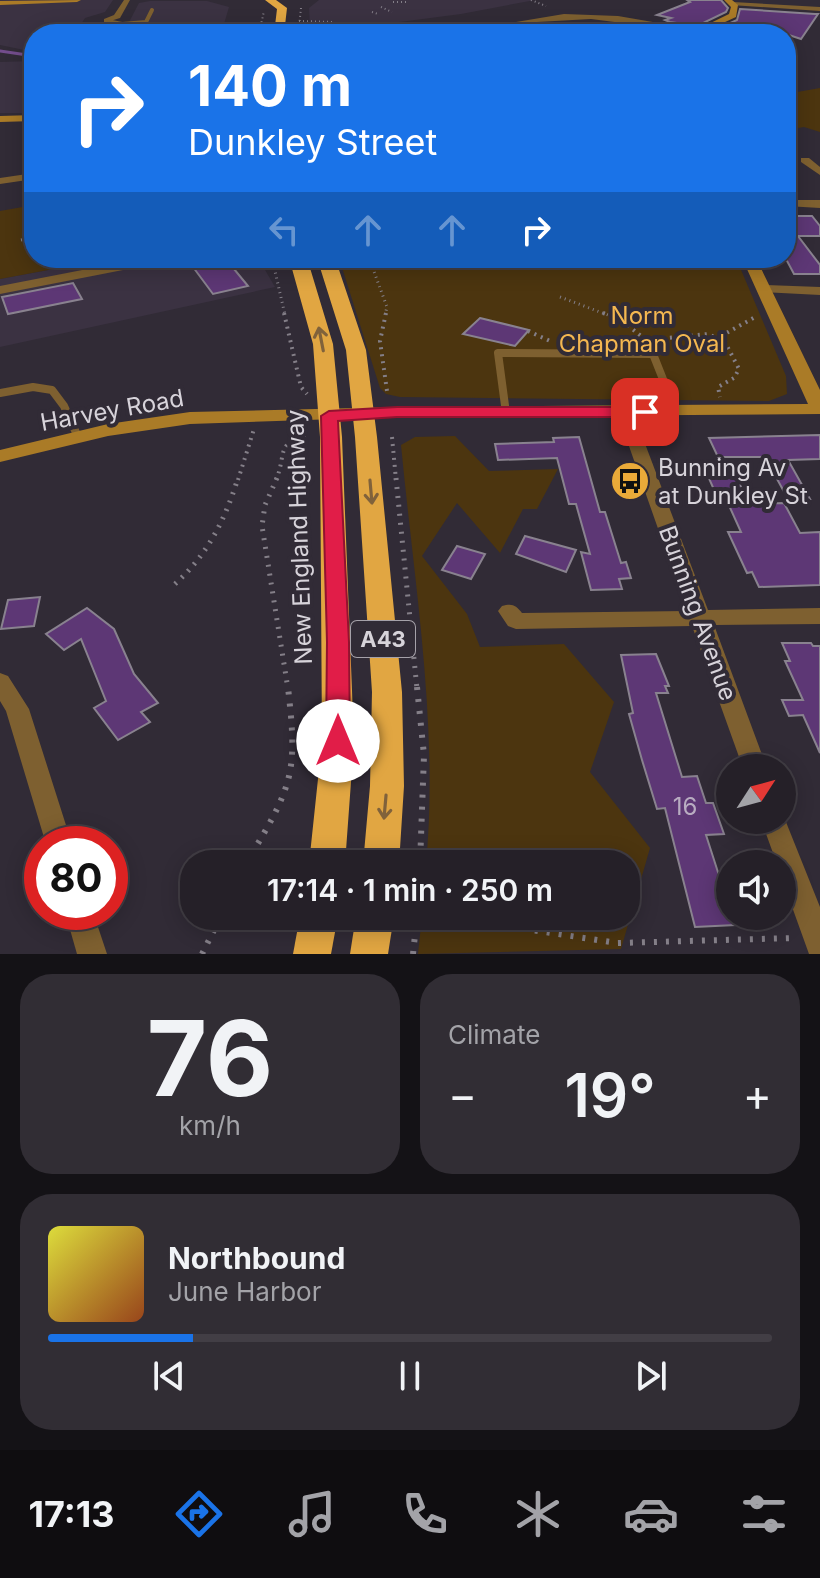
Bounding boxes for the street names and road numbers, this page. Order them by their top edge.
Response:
street label: Harvey Road [38,383,186,437]
street label: New England Highway [280,409,318,665]
street label: Bunning Avenue [653,522,743,704]
road number: A43 [351,621,415,657]

